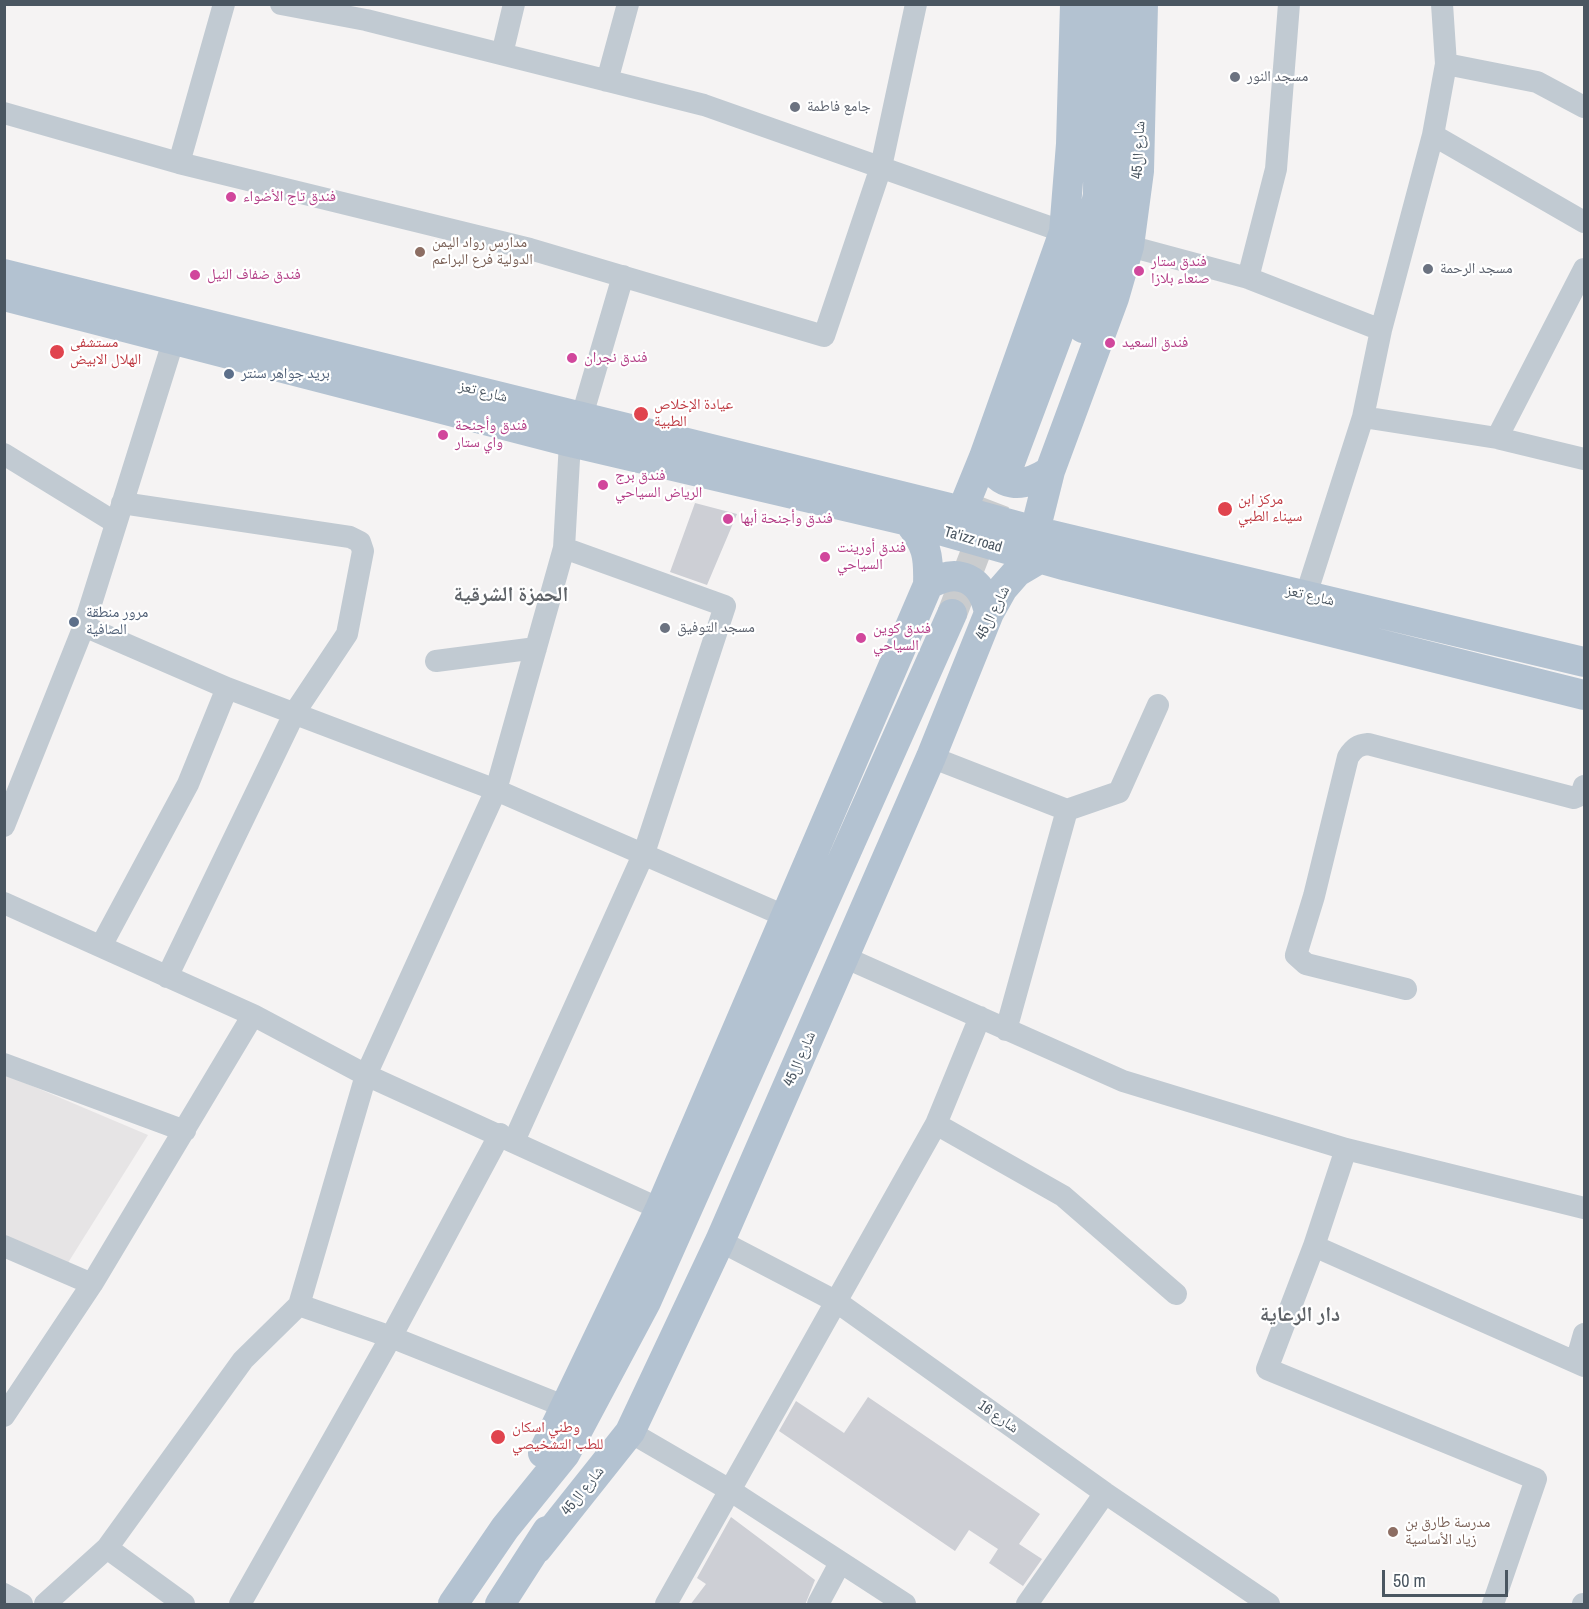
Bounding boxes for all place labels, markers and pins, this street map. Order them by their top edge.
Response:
place label: مسجد النور [1247,68,1308,86]
marker: مسجد النور [1228,70,1242,84]
place label: جامع فاطمة [807,98,871,116]
marker: جامع فاطمة [788,100,802,114]
place label: فندق تاج الأضواء [243,188,336,206]
marker: فندق تاج الأضواء [224,190,238,204]
place label: مدارس رواد اليمن الدولية فرع البراعم [432,234,533,269]
marker: مدارس رواد اليمن الدولية فرع البراعم [413,245,427,259]
place label: فندق ستار صنعاء بلازا [1151,253,1210,288]
place label: مسجد الرحمة [1440,260,1513,278]
marker: مسجد الرحمة [1421,262,1435,276]
marker: فندق ستار صنعاء بلازا [1132,264,1146,278]
place label: فندق ضفاف النيل [207,266,301,284]
marker: فندق ضفاف النيل [188,268,202,282]
place label: مستشفى الهلال الابيض [70,334,141,369]
place label: فندق السعيد [1122,334,1188,352]
marker: فندق السعيد [1103,336,1117,350]
marker: مستشفى الهلال الابيض [48,343,66,361]
place label: فندق نجران [584,349,647,367]
marker: فندق نجران [565,351,579,365]
place label: بريد جواهر سنتر [241,365,330,383]
marker: بريد جواهر سنتر [222,367,236,381]
place label: عيادة الإخلاص الطبية [654,396,733,431]
marker: عيادة الإخلاص الطبية [632,405,650,423]
place label: فندق وأجنحة واي ستار [455,417,527,452]
marker: فندق وأجنحة واي ستار [436,428,450,442]
place label: فندق برج الرياض السياحي [615,467,702,502]
marker: فندق برج الرياض السياحي [596,478,610,492]
place label: مركز ابن سيناء الطبي [1238,491,1302,526]
marker: مركز ابن سيناء الطبي [1216,500,1234,518]
place label: فندق وأجنحة أبها [740,510,833,528]
marker: فندق وأجنحة أبها [721,512,735,526]
place label: فندق أورينت السياحي [837,539,906,574]
marker: فندق أورينت السياحي [818,550,832,564]
place label: مرور منطقة الصافية [86,604,148,639]
marker: مرور منطقة الصافية [67,615,81,629]
place label: مسجد التوفيق [677,619,755,637]
place label: فندق كوين السياحي [873,620,931,655]
marker: مسجد التوفيق [658,621,672,635]
marker: فندق كوين السياحي [854,631,868,645]
place label: وطني اسكان للطب التشخيصي [512,1419,603,1454]
marker: وطني اسكان للطب التشخيصي [489,1428,507,1446]
place label: مدرسة طارق بن زياد الأساسية [1405,1514,1490,1549]
marker: مدرسة طارق بن زياد الأساسية [1386,1525,1400,1539]

